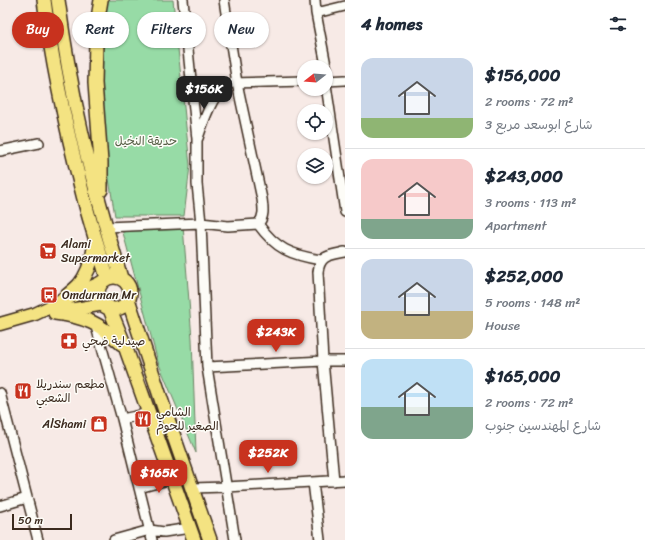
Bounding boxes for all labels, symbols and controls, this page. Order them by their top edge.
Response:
text: 4 homes [361,9,422,39]
chip: Buy [12,12,64,48]
chip: Rent [72,12,129,48]
chip: Filters [137,12,206,48]
chip: New [214,12,269,48]
icon: filters [607,13,629,35]
north arrow [297,60,333,96]
map controls [297,60,333,184]
text: $156,000 [485,60,561,90]
icon: home [393,74,441,122]
pin: $156K [176,76,232,110]
text: $156K [185,77,223,100]
text: 2 rooms · 72 m² [485,90,573,113]
button: locate [297,104,333,140]
text: شارع ابوسعد مربع 3 [485,113,592,136]
park label: حديقة النخيل [115,130,177,152]
button: layers [297,148,333,184]
text: $243,000 [485,161,563,191]
icon: home [393,175,441,223]
text: 3 rooms · 113 m² [485,191,576,214]
text: Apartment [485,214,546,237]
place label: Alami Supermarket [60,233,131,269]
supermarket icon: Alami Supermarket [38,241,58,261]
text: $252,000 [485,261,563,291]
icon: home [393,275,441,323]
place label: Omdurman Mr [62,284,137,306]
bus stop icon: Omdurman Mr [39,285,59,305]
text: 5 rooms · 148 m² [485,291,580,314]
text: House [485,314,520,337]
pin: $243K [248,319,304,353]
text: $243K [256,320,296,343]
place label: صيدلية ضحي [82,330,145,352]
pharmacy icon: صيدلية ضحي [59,331,79,351]
text: $165,000 [485,361,561,391]
place label: مطعم سندريلا الشعبي [36,373,105,409]
icon: home [393,375,441,423]
restaurant icon: مطعم سندريلا الشعبي [13,381,33,401]
text: 2 rooms · 72 m² [485,391,573,414]
place label: الشامي الصغير للحوم [156,401,219,437]
restaurant icon: الشامي الصغير للحوم [133,409,153,429]
place label: AlShami [41,413,87,435]
shop icon: AlShami [89,414,109,434]
text: شارع المهندسين جنوب [485,414,601,437]
pin: $252K [240,440,296,474]
text: $252K [248,441,288,464]
pin: $165K [131,460,187,494]
text: $165K [140,461,178,484]
text: 50 m [18,511,43,530]
scale bar [12,512,72,531]

